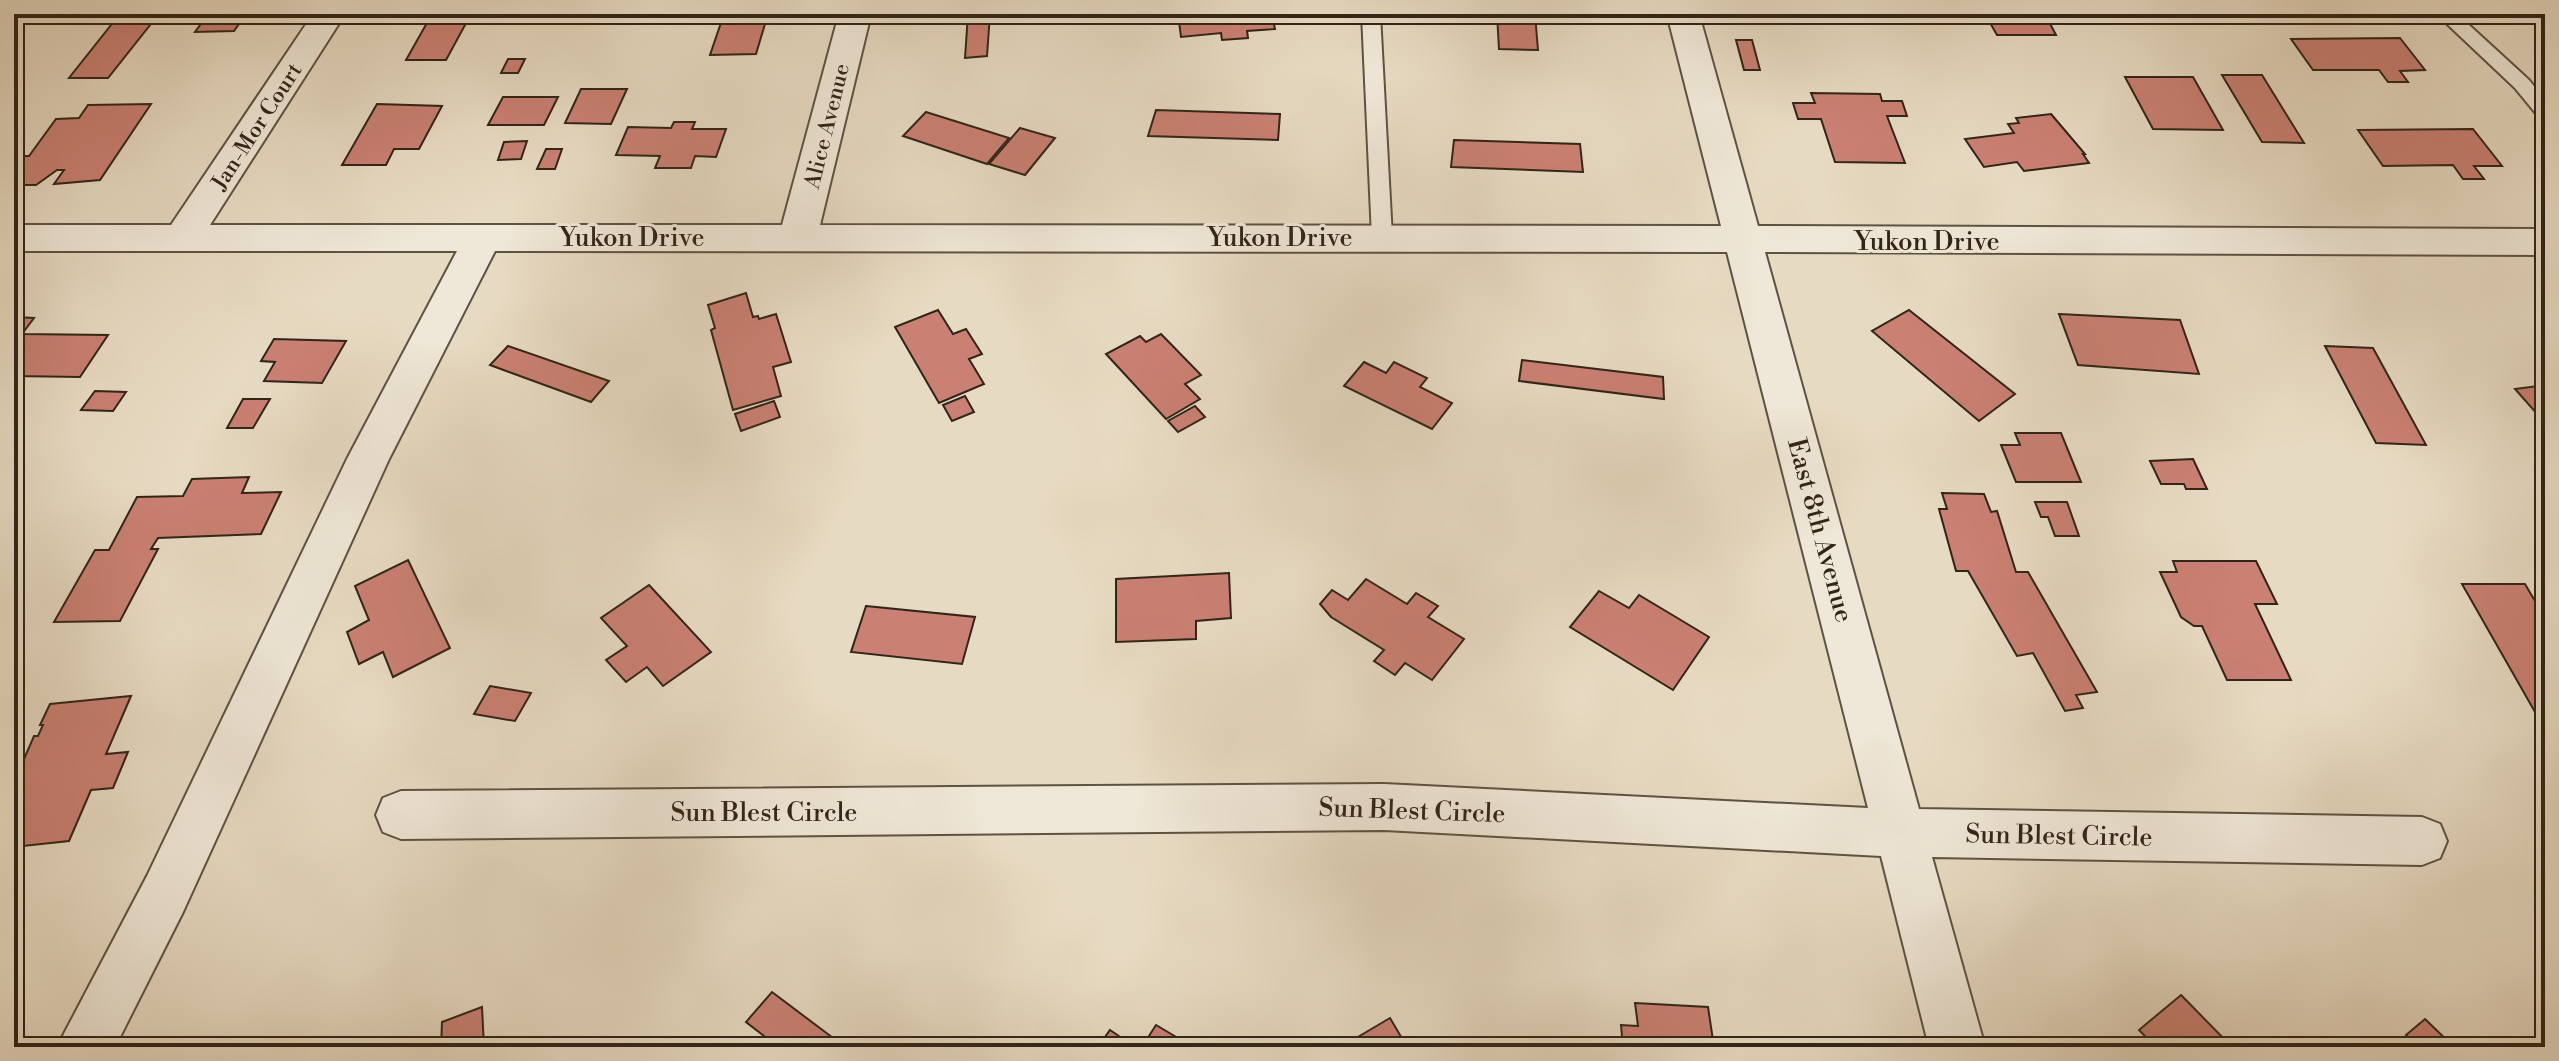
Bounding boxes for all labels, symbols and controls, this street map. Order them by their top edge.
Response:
street label: Jan-Mor Court [206,58,308,196]
street label: Alice Avenue [799,61,856,193]
street label: Yukon Drive [557,222,705,254]
street label: Yukon Drive [1205,222,1353,254]
street label: Yukon Drive [1852,226,2000,258]
street label: East 8th Avenue [1780,435,1860,626]
street label: Sun Blest Circle [1318,792,1506,830]
street label: Sun Blest Circle [671,797,857,829]
street label: Sun Blest Circle [1965,818,2153,854]

